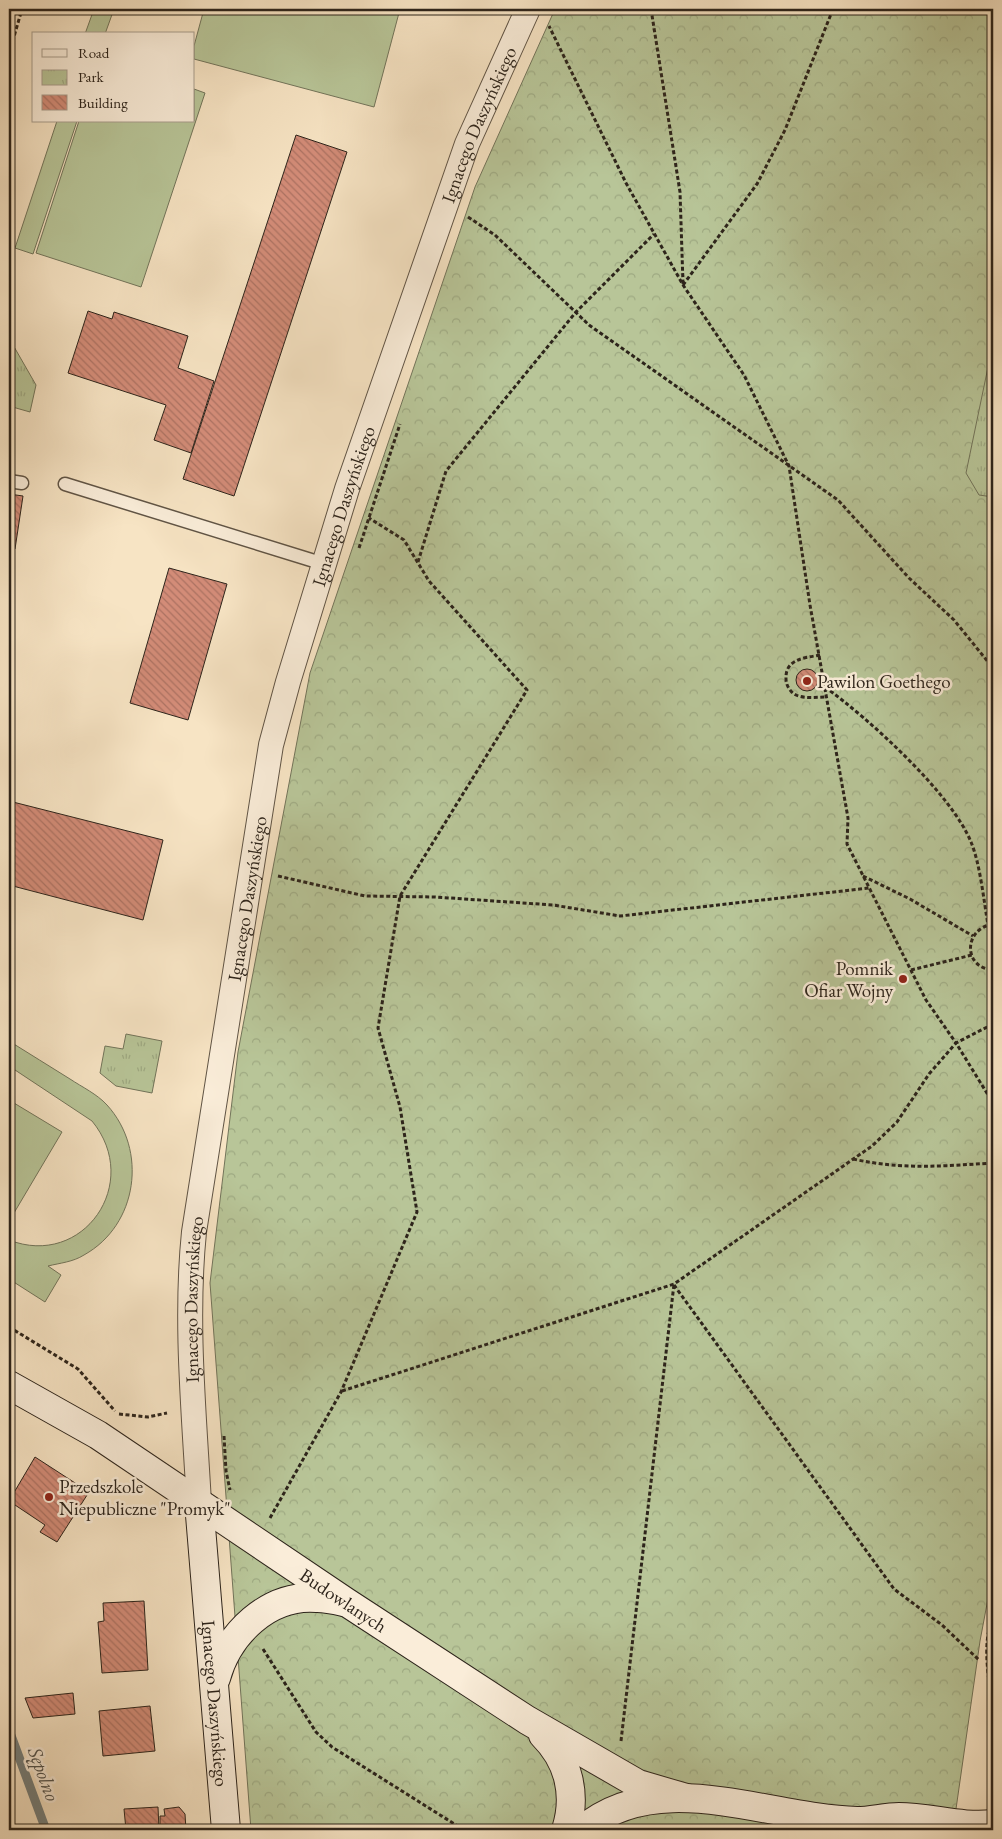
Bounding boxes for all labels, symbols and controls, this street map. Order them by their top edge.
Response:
legend [32,32,195,122]
street label: Ignacego Daszyńskiego [435,42,522,206]
text: Road [78,43,110,62]
text: Park [78,67,105,86]
text: Building [78,93,128,112]
street label: Ignacego Daszyńskiego [306,423,381,589]
place label: Pawilon Goethego [817,669,951,694]
marker: Pawilon Goethego [801,675,813,687]
street label: Ignacego Daszyńskiego [221,814,272,983]
place label: Pomnik Ofiar Wojny [804,956,894,1003]
marker: Pomnik Ofiar Wojny [897,973,909,985]
street label: Ignacego Daszyńskiego [178,1214,209,1383]
place label: Przedszkole Niepubliczne "Promyk" [59,1474,230,1521]
marker: Przedszkole Niepubliczne "Promyk" [43,1491,55,1503]
street label: Budowlanych [295,1562,392,1638]
street label: Ignacego Daszyńskiego [196,1619,235,1788]
water label: Sępolno [22,1742,66,1805]

